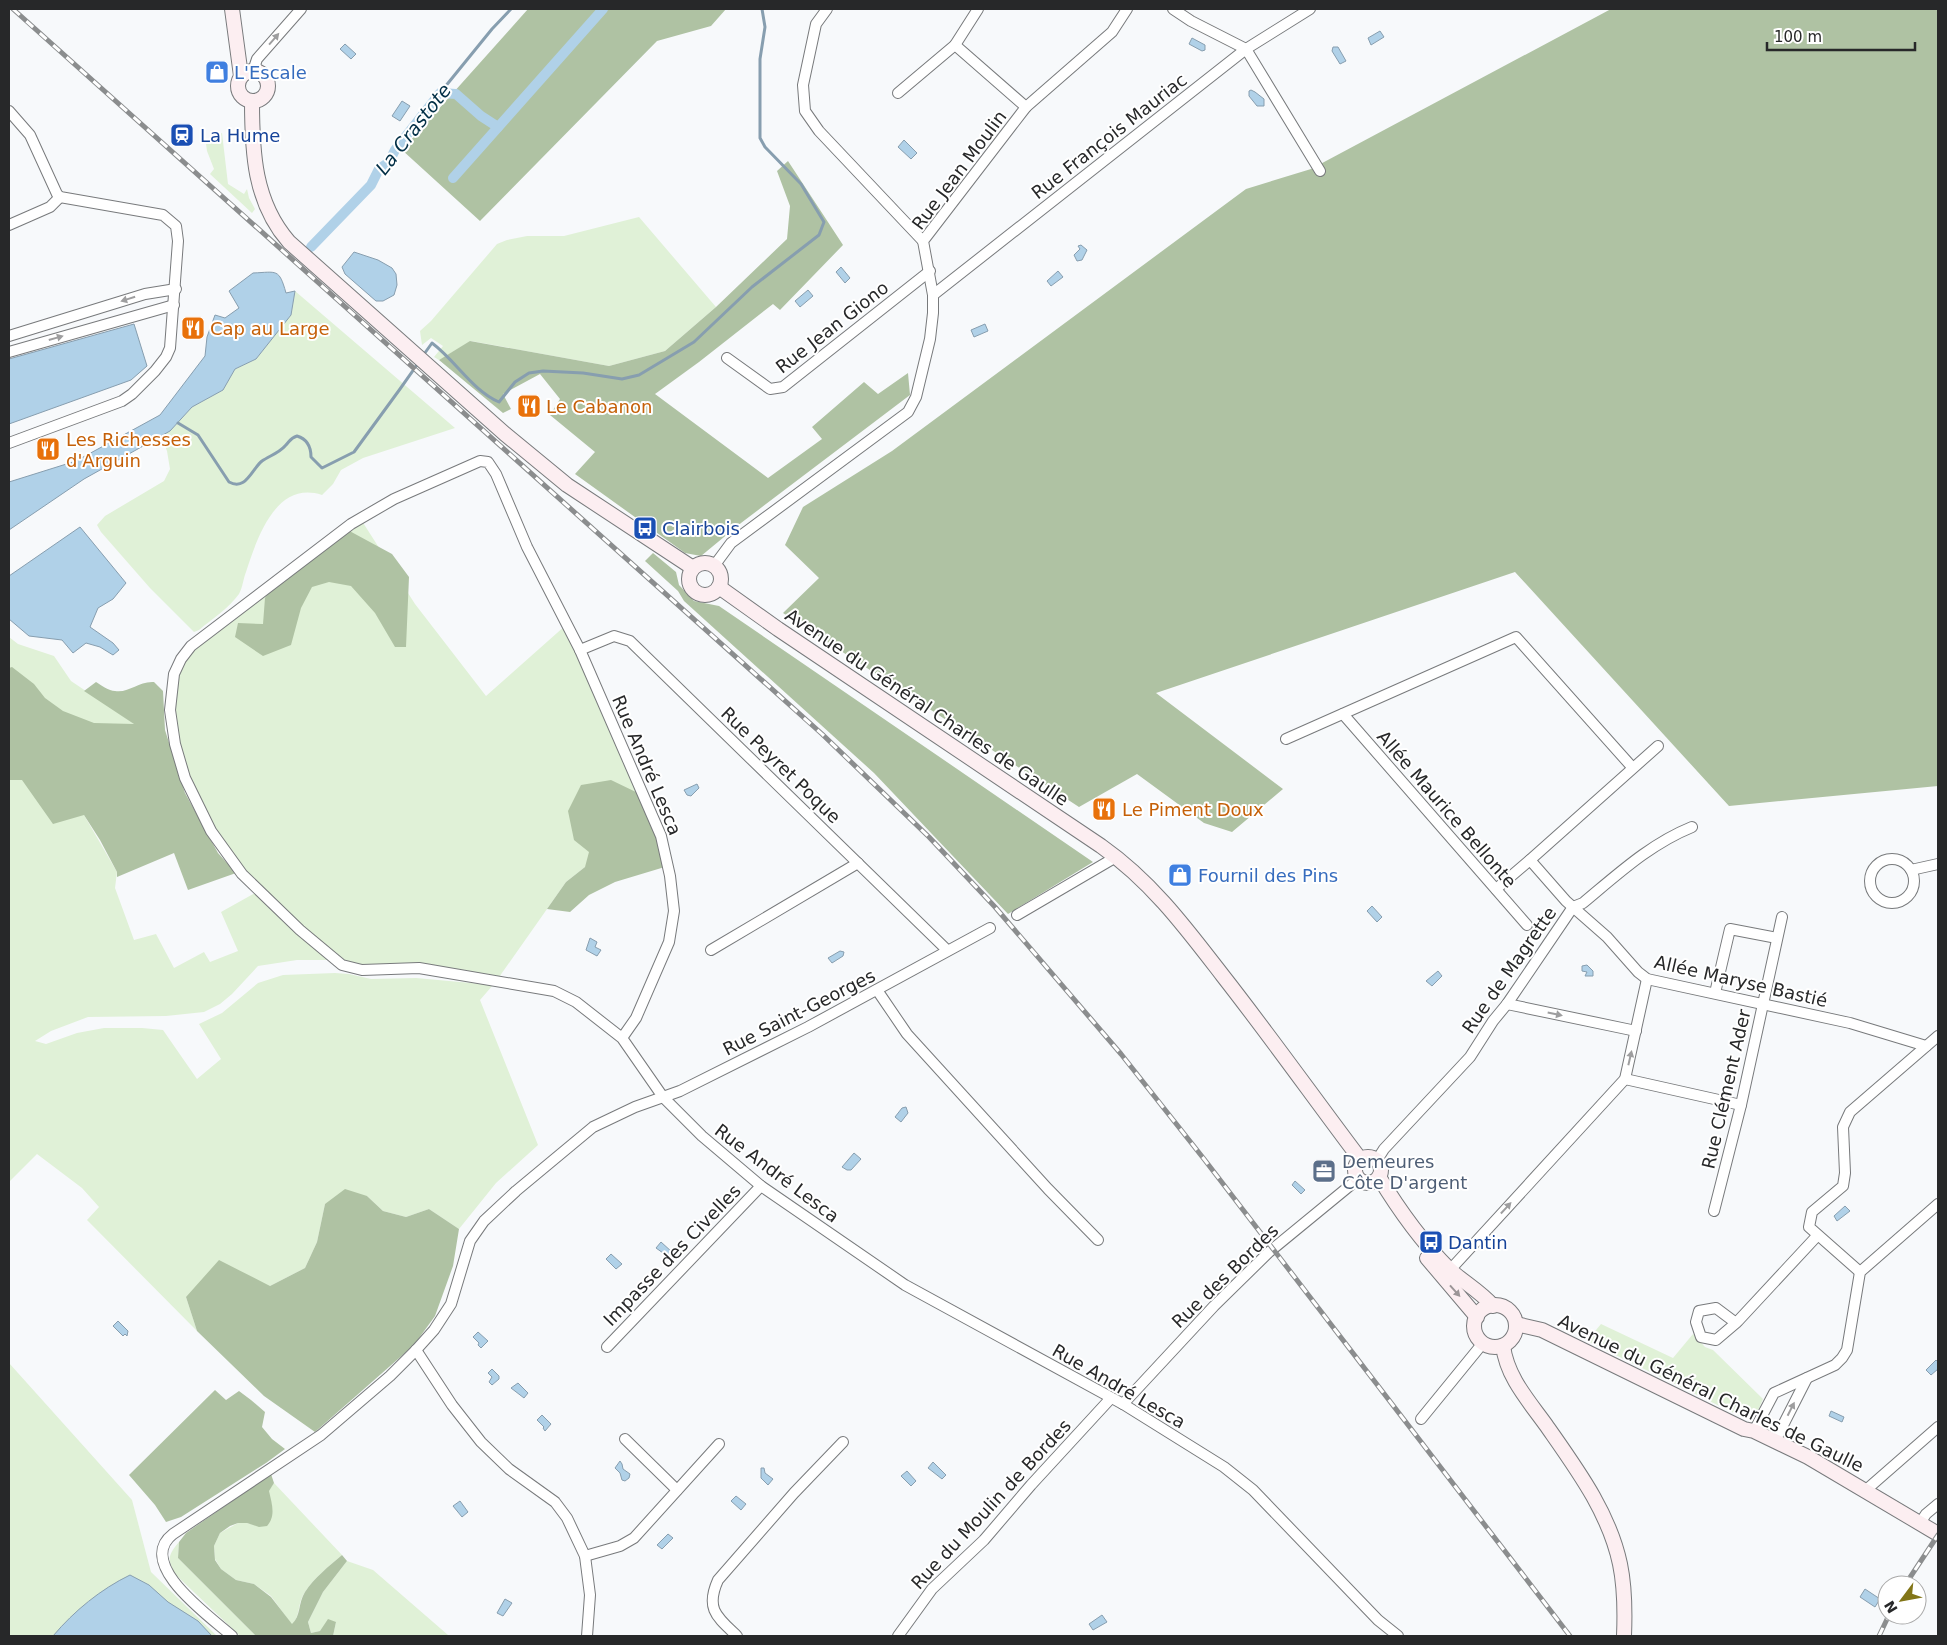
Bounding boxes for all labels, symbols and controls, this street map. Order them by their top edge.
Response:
scale bar [1767,20,1914,52]
text: 100 m [1774,28,1822,46]
one-way arrow [269,32,280,45]
shop icon: L'Escale [204,59,230,85]
place label: L'Escale [234,62,307,83]
street label: Rue François Mauriac [1027,69,1191,203]
water label: La Crastote [371,79,455,179]
street label: Rue Jean Moulin [907,106,1011,234]
station icon: La Hume [169,122,195,148]
place label: La Hume [200,125,280,146]
street label: Rue Jean Giono [772,277,892,377]
one-way arrow [120,296,135,304]
restaurant icon: Cap au Large [180,315,206,341]
place label: Cap au Large [210,318,330,339]
one-way arrow [48,334,63,342]
restaurant icon: Le Cabanon [516,393,542,419]
place label: Le Cabanon [546,396,652,417]
place label: Les Richesses d'Arguin [66,429,191,471]
restaurant icon: Les Richesses d'Arguin [35,436,61,462]
bus stop icon: Clairbois [632,515,658,541]
place label: Clairbois [662,518,740,539]
street label: Avenue du Général Charles de Gaulle [781,604,1073,810]
street label: Rue André Lesca [608,692,686,838]
street label: Rue Peyret Poque [717,703,845,827]
street label: Allée Maurice Bellonte [1373,726,1521,892]
restaurant icon: Le Piment Doux [1091,796,1117,822]
place label: Le Piment Doux [1122,799,1264,820]
shop icon: Fournil des Pins [1167,862,1193,888]
place label: Fournil des Pins [1198,865,1338,886]
street label: Rue de Magrette [1458,903,1560,1037]
street label: Allée Maryse Bastié [1652,951,1830,1011]
street label: Rue Saint-Georges [719,965,879,1059]
street label: Rue Clément Ader [1697,1007,1755,1171]
one-way arrow [1547,1010,1562,1018]
one-way arrow [1626,1050,1634,1065]
street label: Rue André Lesca [711,1119,843,1227]
place label: Demeures Côte D'argent [1342,1151,1467,1193]
office icon: Demeures Côte D'argent [1311,1158,1337,1184]
street label: Impasse des Civelles [599,1180,745,1330]
one-way arrow [1500,1202,1512,1214]
street label: Rue des Bordes [1167,1220,1283,1332]
bus stop icon: Dantin [1418,1229,1444,1255]
place label: Dantin [1448,1232,1508,1253]
one-way arrow [1449,1284,1461,1296]
street label: Avenue du Général Charles de Gaulle [1555,1310,1867,1476]
street label: Rue André Lesca [1049,1339,1189,1433]
one-way arrow [1787,1402,1795,1417]
street label: Rue du Moulin de Bordes [907,1415,1075,1593]
north arrow [1877,1575,1927,1625]
text: N [1881,1598,1901,1616]

